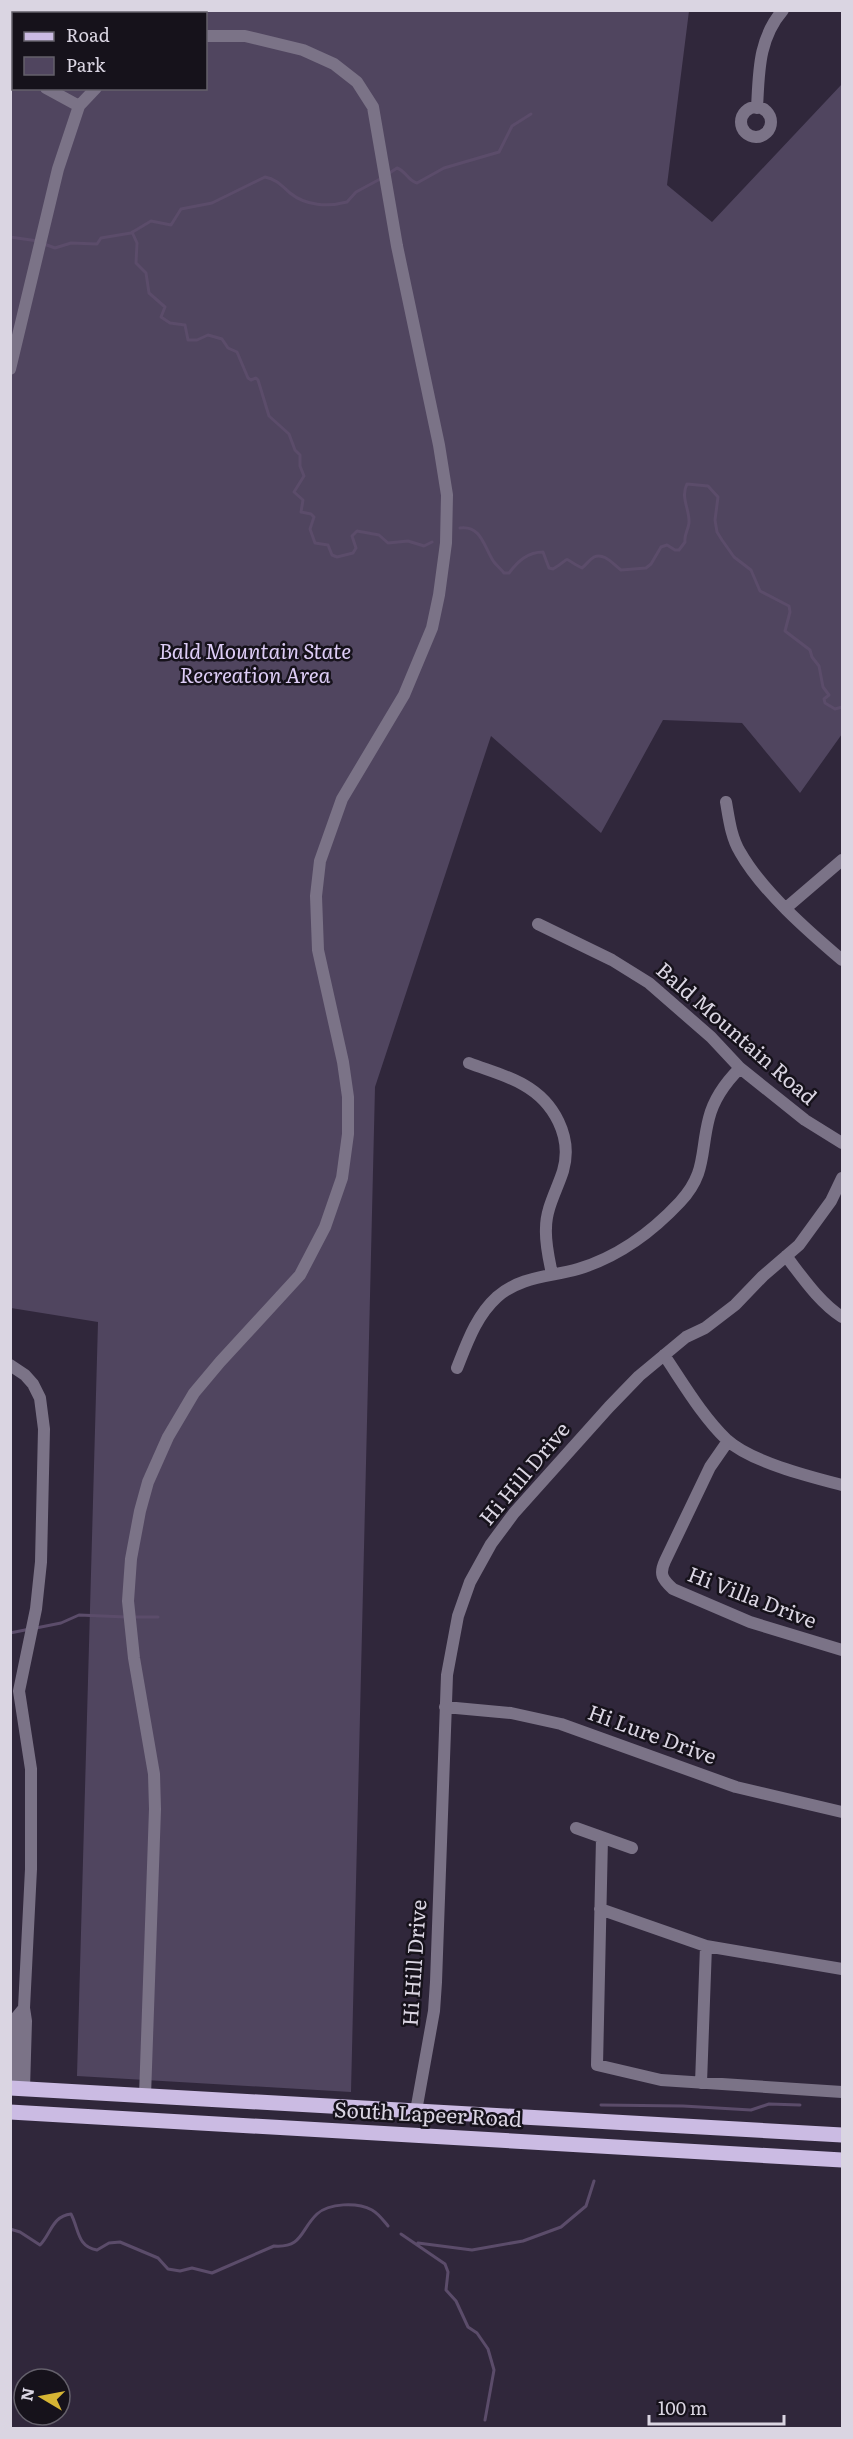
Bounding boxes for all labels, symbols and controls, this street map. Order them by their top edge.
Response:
legend [12,12,207,90]
text: Road [66,21,110,48]
text: Park [66,51,107,78]
park label: Bald Mountain State Recreation Area [159,634,351,689]
street label: Bald Mountain Road [650,953,825,1111]
street label: Hi Hill Drive [470,1414,576,1531]
street label: Hi Villa Drive [684,1557,822,1634]
street label: Hi Lure Drive [584,1695,722,1770]
street label: Hi Hill Drive [393,1898,432,2027]
street label: South Lapeer Road [333,2092,523,2133]
north arrow [12,2367,72,2427]
text: N [13,2386,39,2403]
scale bar [649,2388,784,2426]
text: 100 m [658,2394,707,2421]

